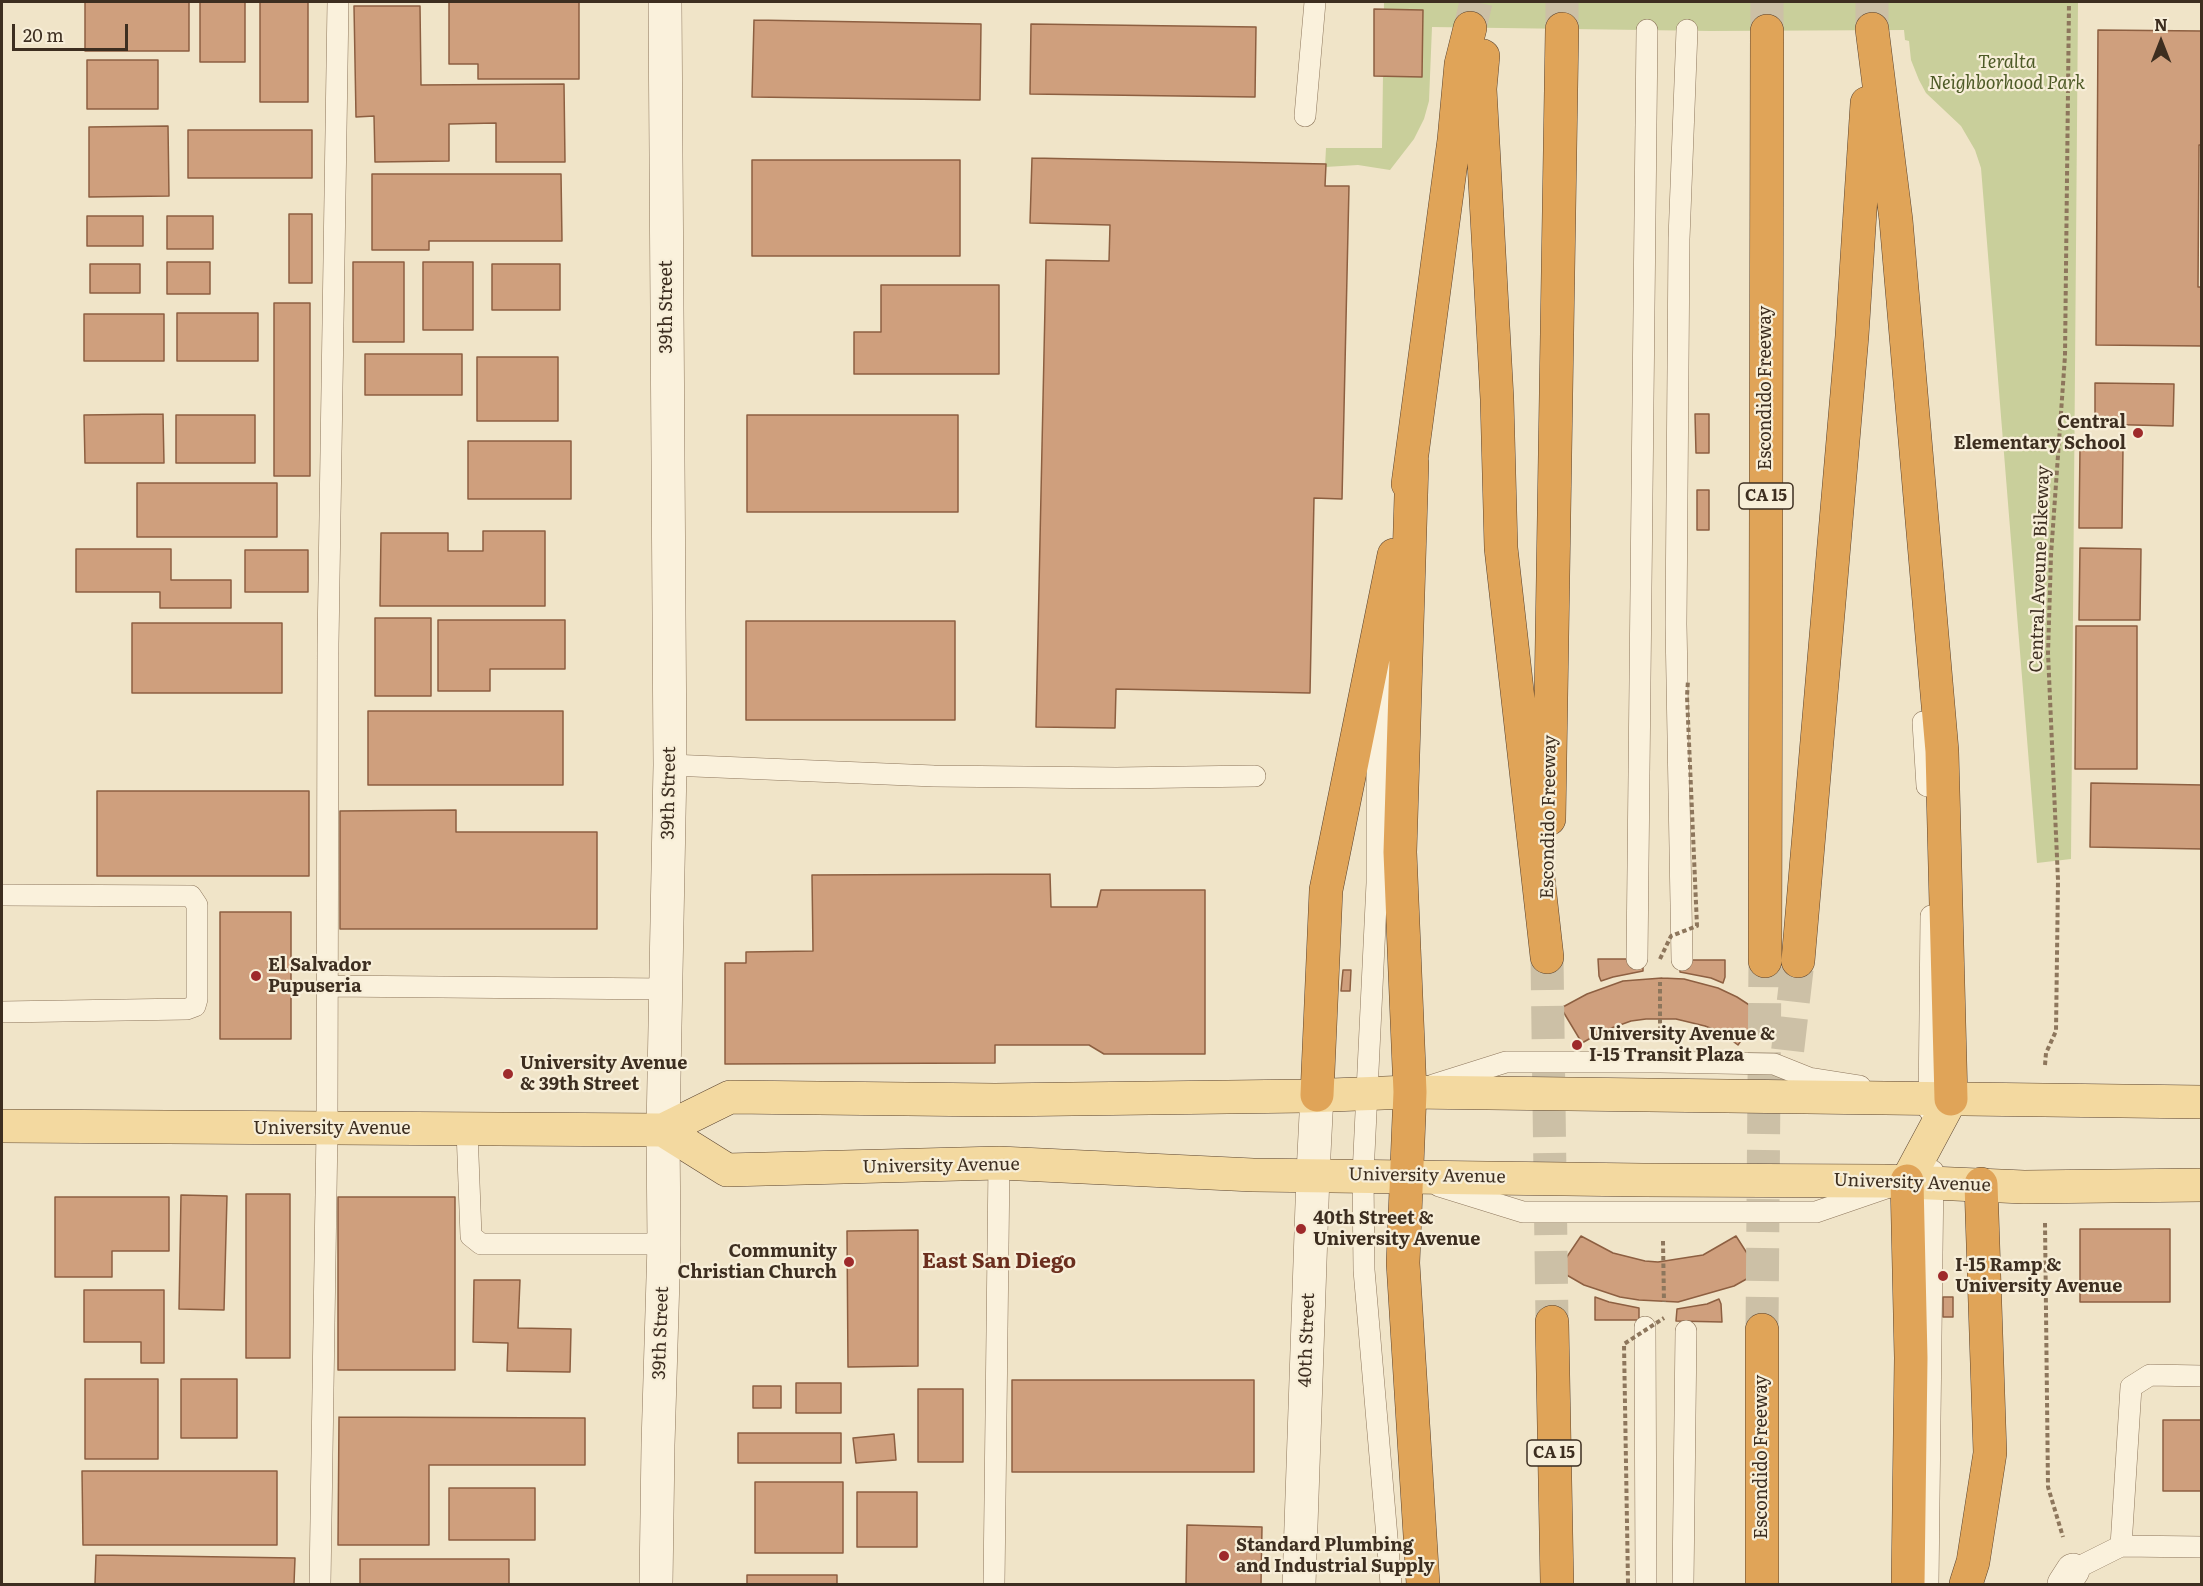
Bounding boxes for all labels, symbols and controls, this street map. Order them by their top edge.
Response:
scale bar [15,12,130,50]
north arrow [2131,12,2191,72]
text: N [2154,12,2168,36]
text: 20 m [23,21,64,48]
park label: Teralta Neighborhood Park [1929,52,2085,94]
street label: 39th Street [656,260,678,354]
street label: Escondido Freeway [1755,306,1777,470]
place label: Central Elementary School [1954,412,2126,454]
marker: Central Elementary School [2131,426,2145,440]
street label: Central Aveune Bikeway [2026,465,2054,673]
road number: CA 15 [1739,483,1793,509]
street label: Escondido Freeway [1537,735,1561,899]
street label: 39th Street [657,746,681,840]
place label: El Salvador Pupuseria [268,955,371,998]
marker: El Salvador Pupuseria [249,969,263,983]
place label: University Avenue & I-15 Transit Plaza [1589,1024,1775,1066]
marker: University Avenue & I-15 Transit Plaza [1570,1038,1584,1052]
place label: University Avenue & 39th Street [520,1053,687,1096]
marker: University Avenue & 39th Street [501,1067,515,1081]
street label: University Avenue [253,1118,411,1140]
street label: University Avenue [862,1154,1020,1178]
street label: University Avenue [1348,1164,1506,1188]
street label: University Avenue [1833,1169,1991,1197]
place label: 40th Street & University Avenue [1313,1208,1480,1250]
marker: 40th Street & University Avenue [1294,1222,1308,1236]
place label: Community Christian Church [678,1241,837,1284]
district label: East San Diego [922,1249,1076,1275]
marker: Community Christian Church [842,1255,856,1269]
place label: I-15 Ramp & University Avenue [1955,1255,2122,1298]
marker: I-15 Ramp & University Avenue [1936,1269,1950,1283]
street label: 39th Street [649,1286,673,1380]
street label: 40th Street [1295,1292,1319,1388]
street label: Escondido Freeway [1751,1375,1773,1539]
road number: CA 15 [1527,1440,1581,1466]
place label: Standard Plumbing and Industrial Supply [1236,1535,1435,1578]
marker: Standard Plumbing and Industrial Supply [1217,1549,1231,1563]

